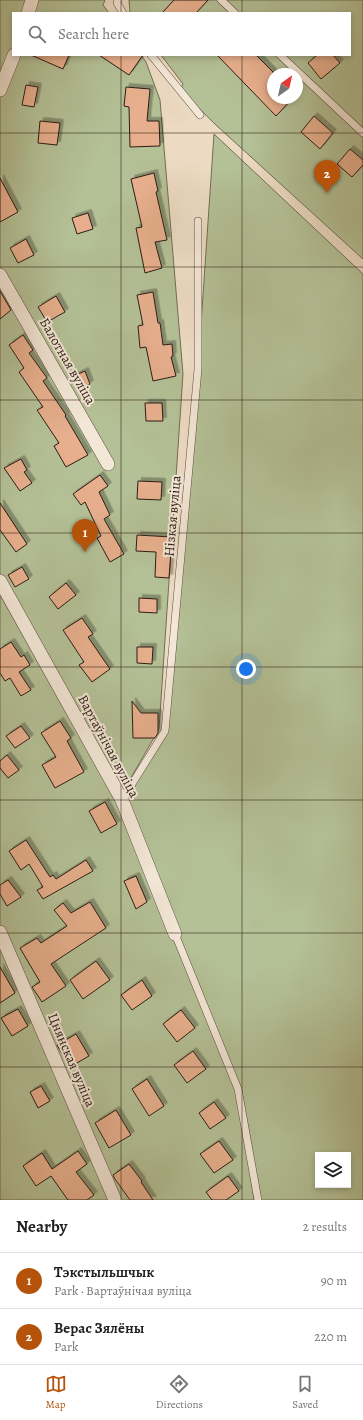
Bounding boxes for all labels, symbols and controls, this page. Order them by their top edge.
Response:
search box [12,12,351,56]
icon: search [26,23,48,45]
text: Search here [58,24,129,44]
north arrow [267,68,303,104]
pin: 2 [314,160,340,193]
street label: Балотная вуліца [35,314,100,409]
street label: Нізкая вуліца [159,474,186,557]
pin: 1 [72,519,98,552]
your location [236,659,256,679]
street label: Вартаўнічая вуліца [73,692,144,801]
street label: Цнянская вуліца [43,1010,100,1111]
map controls [315,1152,351,1188]
button: layers [315,1152,351,1188]
text: Nearby [16,1215,67,1238]
text: 2 results [303,1218,347,1235]
text: Тэкстыльшчык [54,1262,154,1282]
text: 1 [27,1272,31,1289]
text: 90 m [321,1272,347,1289]
text: Park · Вартаўнічая вуліца [54,1282,192,1299]
text: Верас Зялёны [54,1318,144,1338]
text: 2 [26,1328,32,1345]
text: 220 m [314,1328,347,1345]
text: Park [54,1338,78,1355]
tab: Map [45,1373,67,1412]
tab: Directions [156,1373,203,1412]
tab: Saved [292,1373,318,1412]

